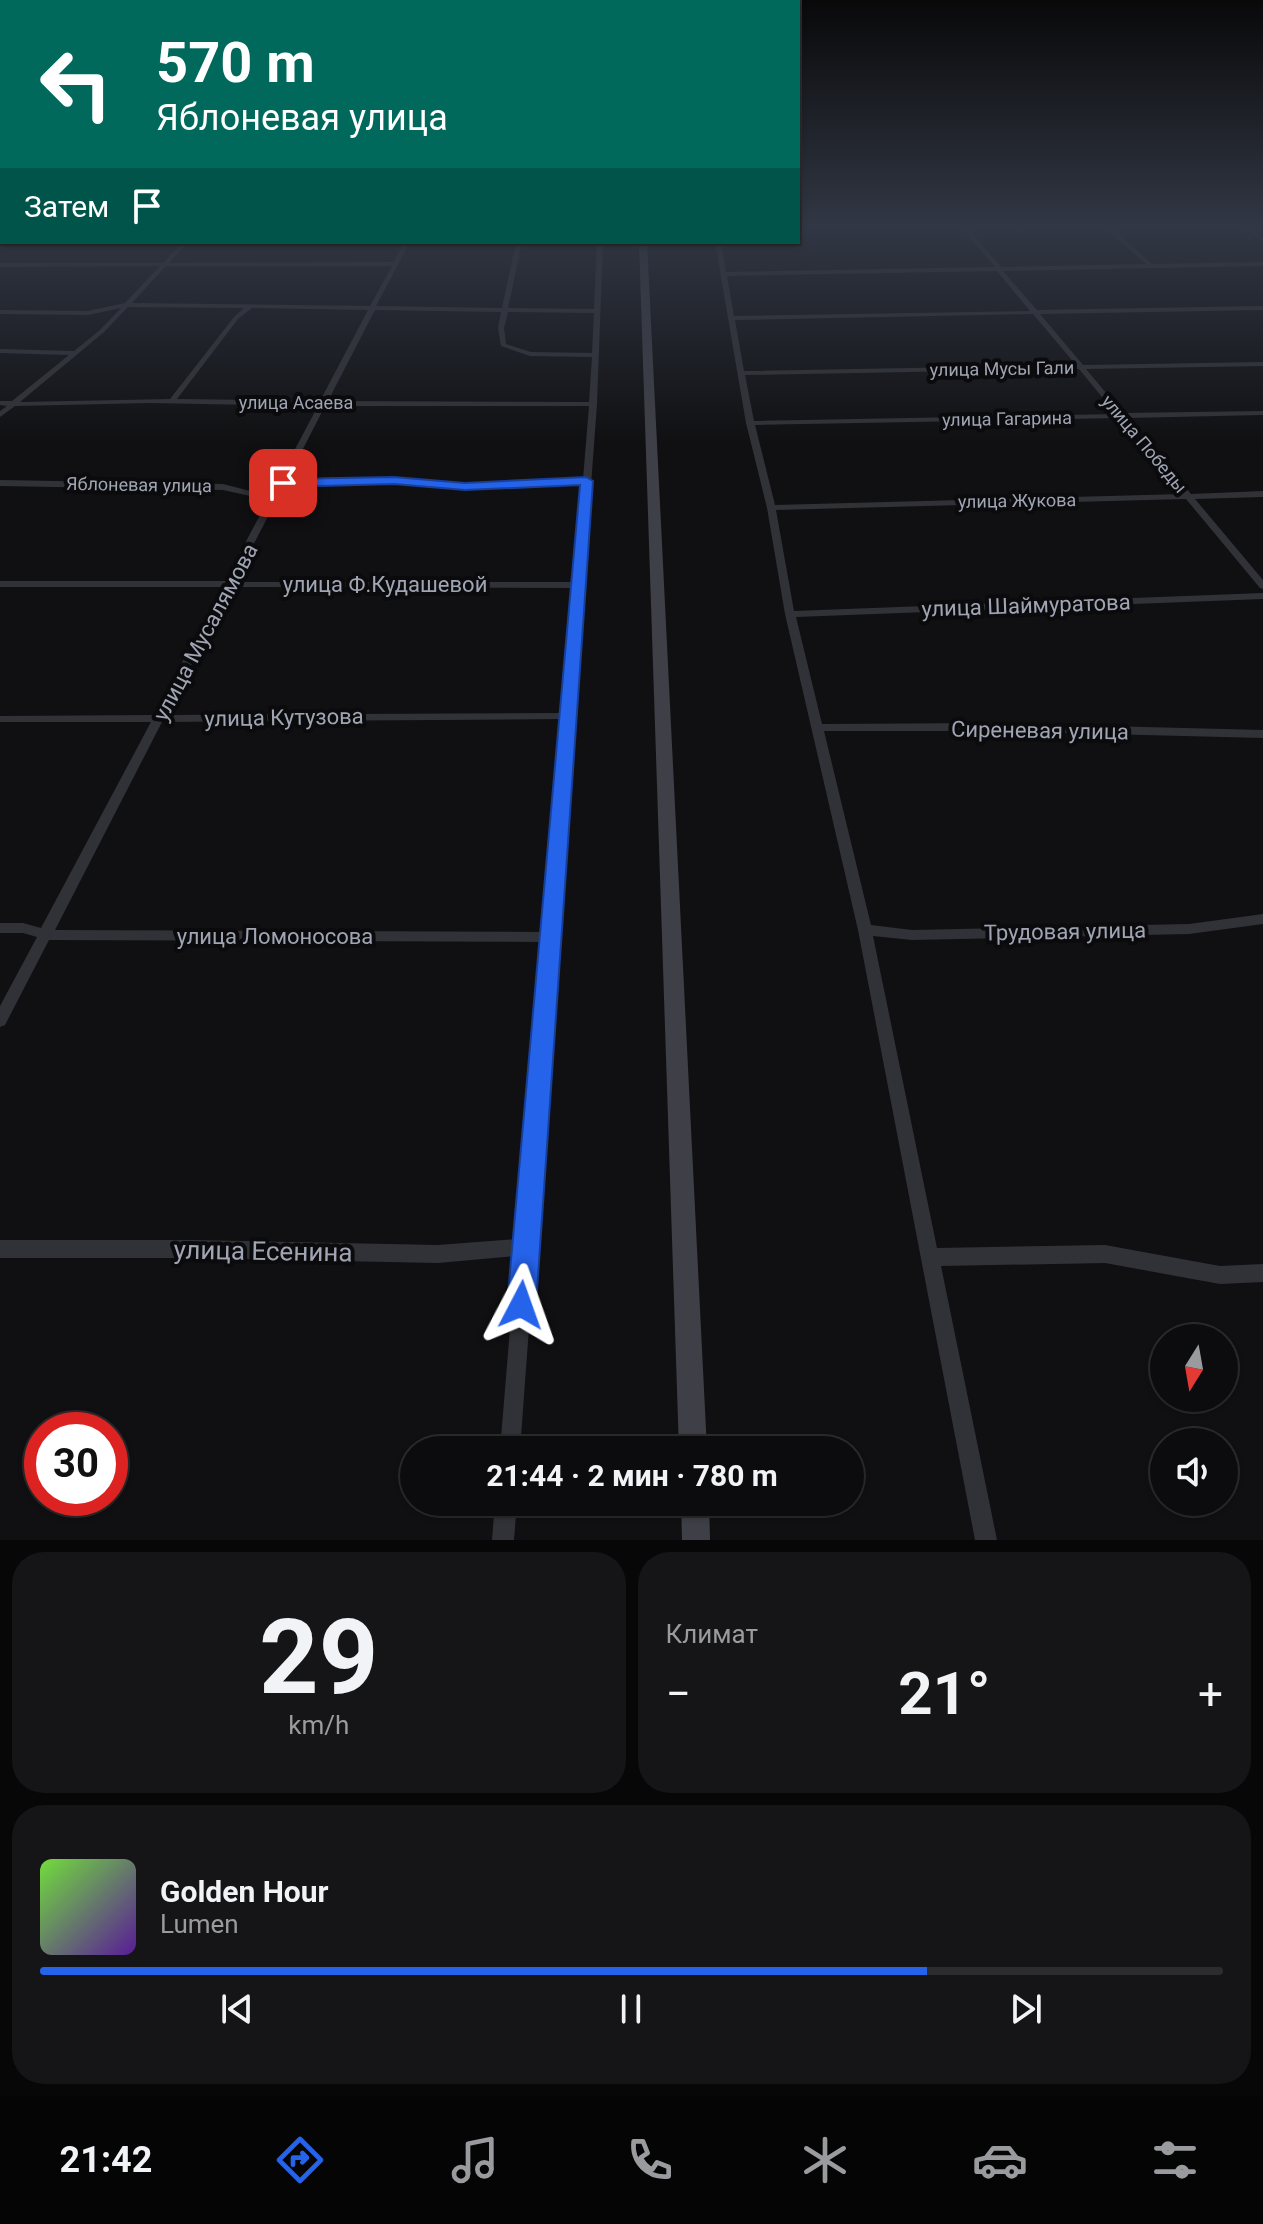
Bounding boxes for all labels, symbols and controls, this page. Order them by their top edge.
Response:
text: 570 m [156,30,315,96]
icon: left [24,32,128,136]
text: Яблоневая улица [156,97,448,139]
icon: arrive [125,184,169,228]
text: Затем [24,189,109,224]
street label: улица Мусы Гали [930,357,1074,380]
street label: улица Победы [1097,390,1191,497]
street label: улица Асаева [239,392,353,413]
street label: улица Гагарина [942,407,1072,430]
pin [249,449,317,517]
icon: arrive [261,461,305,505]
street label: Яблоневая улица [66,473,212,496]
street label: улица Жукова [958,489,1076,512]
street label: улица Мусалямова [148,539,263,725]
street label: улица Ф.Кудашевой [283,572,487,597]
street label: улица Шаймуратова [921,589,1131,622]
street label: улица Кутузова [204,704,364,731]
street label: Сиреневая улица [951,716,1129,745]
street label: Трудовая улица [984,918,1146,945]
street label: улица Ломоносова [177,924,373,949]
street label: улица Есенина [173,1234,353,1268]
position arrow [479,1263,563,1347]
north arrow [1150,1324,1238,1412]
map controls [1150,1324,1238,1516]
speed limit sign: 30 [24,1412,128,1516]
button: sound [1150,1428,1238,1516]
text: 21:44 · 2 мин · 780 m [486,1458,778,1493]
text: 29 [259,1597,378,1718]
text: Климат [666,1619,758,1649]
text: 21° [898,1658,990,1729]
text: − [666,1668,691,1720]
text: + [1198,1668,1223,1720]
text: km/h [288,1710,349,1740]
text: Golden Hour [160,1874,329,1909]
text: Lumen [160,1909,239,1939]
icon: previous [215,1987,259,2031]
icon: pause [609,1987,653,2031]
icon: next [1004,1987,1048,2031]
icon: directions [272,2132,328,2188]
icon: music [447,2132,503,2188]
icon: phone [622,2132,678,2188]
icon: climate [797,2132,853,2188]
icon: car [972,2132,1028,2188]
icon: filters [1147,2132,1203,2188]
text: 21:42 [60,2139,152,2181]

